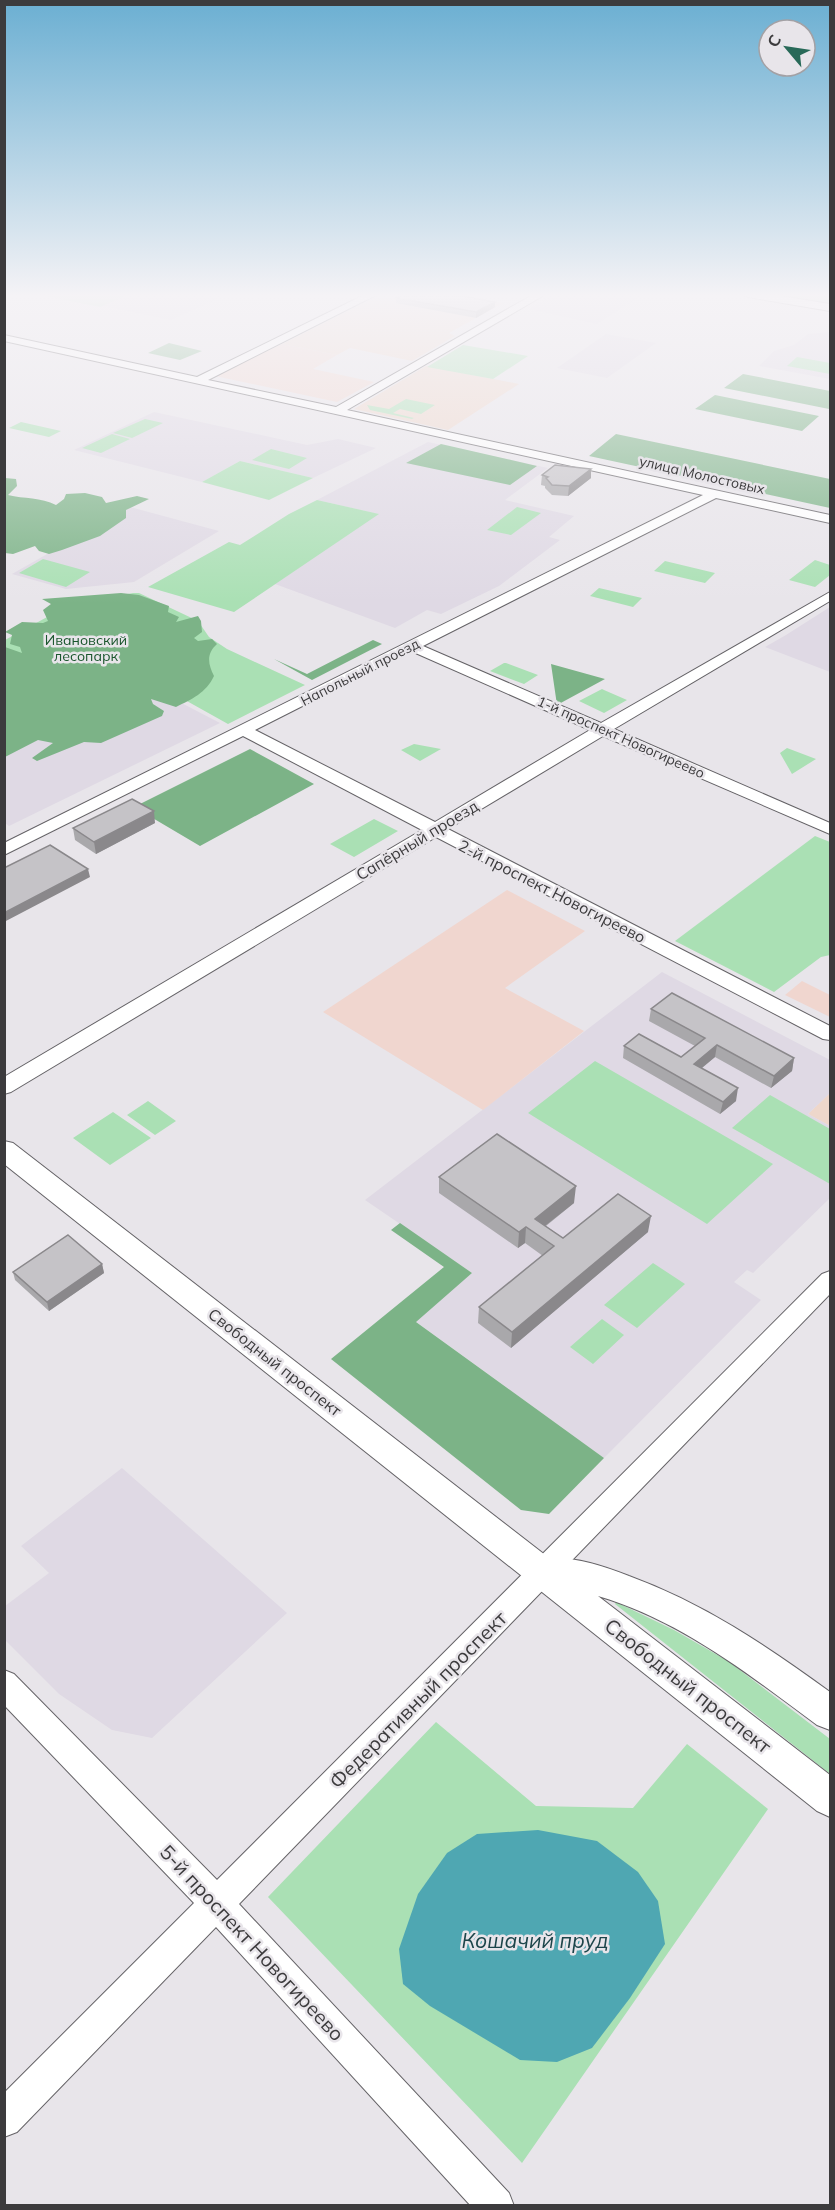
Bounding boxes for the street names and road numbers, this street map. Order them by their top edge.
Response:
street label: улица Молостовых [638,452,767,498]
street label: Напольный проезд [298,634,423,710]
street label: 1-й проспект Новогиреево [534,692,708,782]
street label: Сапёрный проезд [352,795,482,884]
street label: 2-й проспект Новогиреево [455,835,649,947]
street label: Свободный проспект [204,1304,346,1421]
street label: Федеративный проспект [324,1605,512,1794]
street label: Свободный проспект [600,1613,777,1759]
street label: 5-й проспект Новогиреево [155,1839,350,2046]

